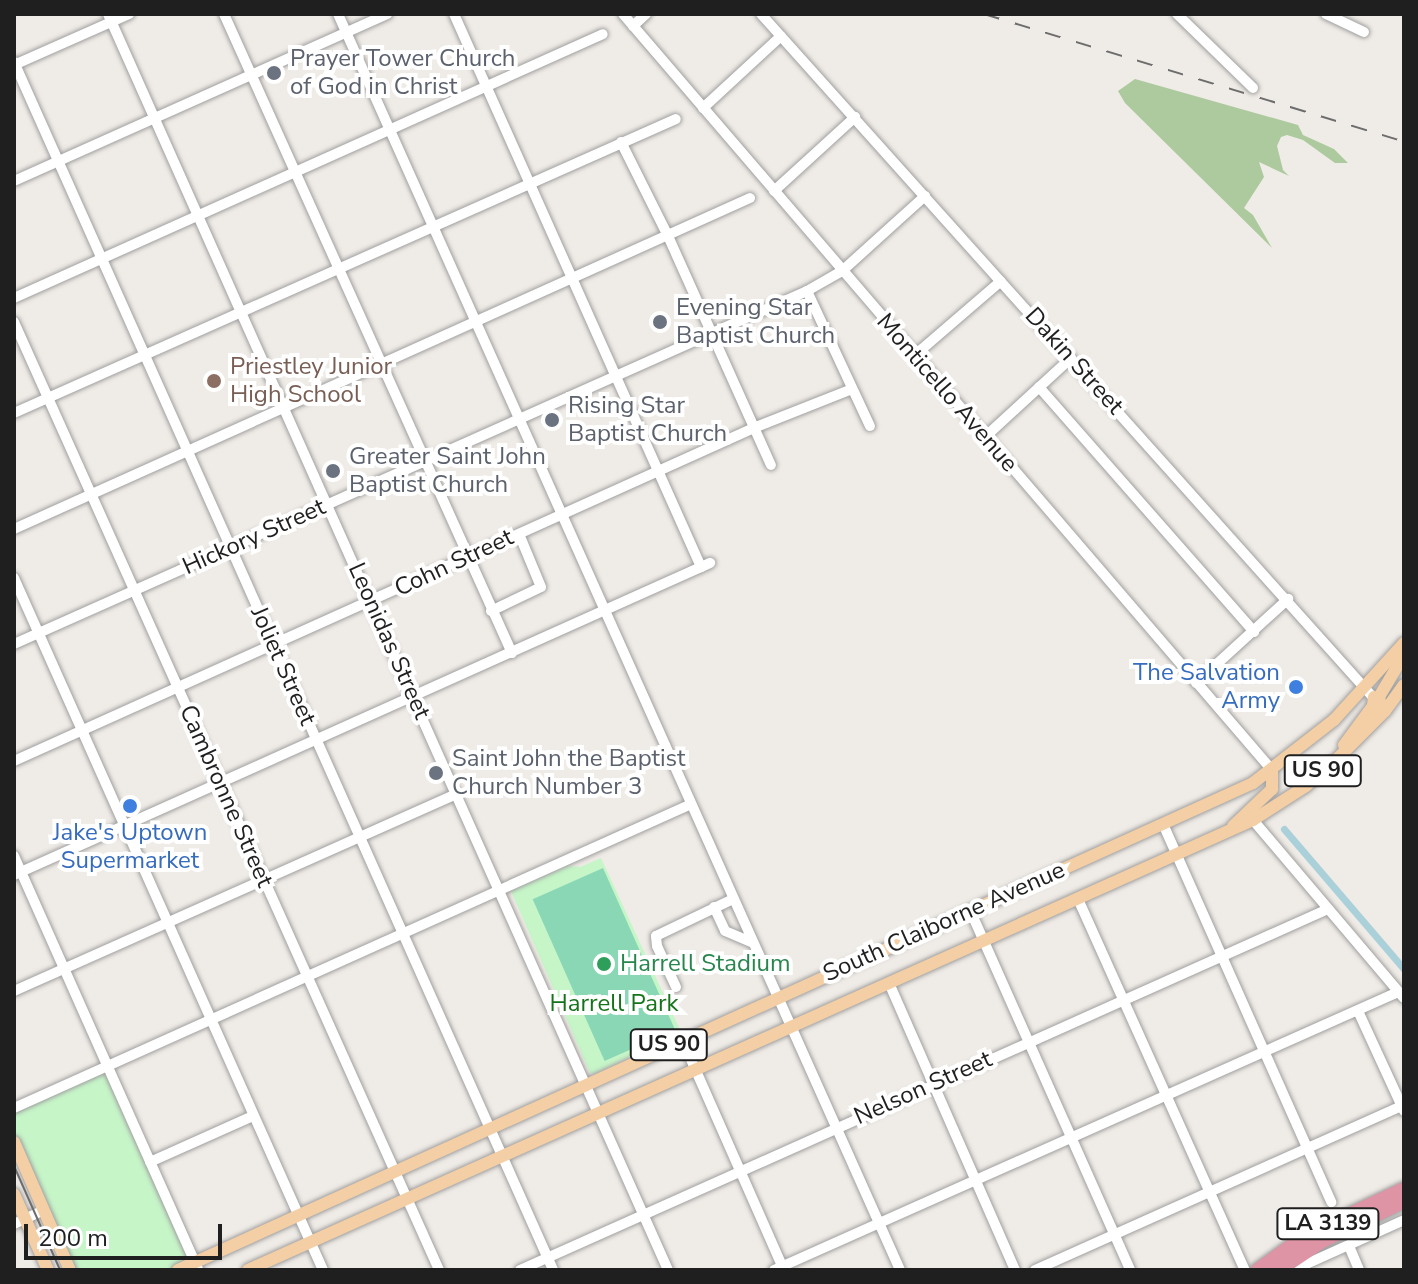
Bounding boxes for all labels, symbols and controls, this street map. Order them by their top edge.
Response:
place label: Prayer Tower Church of God in Christ [290,45,515,101]
marker: Prayer Tower Church of God in Christ [265,64,283,82]
place label: Evening Star Baptist Church [676,294,835,350]
street label: Dakin Street [1019,302,1129,420]
street label: Monticello Avenue [870,308,1024,478]
marker: Evening Star Baptist Church [651,313,669,331]
place label: Priestley Junior High School [230,353,392,409]
marker: Priestley Junior High School [205,372,223,390]
place label: Rising Star Baptist Church [568,392,727,448]
marker: Rising Star Baptist Church [543,411,561,429]
place label: Greater Saint John Baptist Church [349,443,546,499]
marker: Greater Saint John Baptist Church [324,462,342,480]
street label: Hickory Street [178,493,330,581]
street label: Cohn Street [390,523,518,603]
street label: Leonidas Street [342,558,436,724]
street label: Joliet Street [244,602,322,730]
place label: The Salvation Army [1133,659,1280,715]
marker: The Salvation Army [1287,678,1305,696]
street label: Cambronne Street [173,700,279,892]
place label: Saint John the Baptist Church Number 3 [452,745,685,801]
road number: US 90 [1283,753,1363,789]
marker: Saint John the Baptist Church Number 3 [427,764,445,782]
marker: Jake's Uptown Supermarket [121,797,139,815]
place label: Jake's Uptown Supermarket [53,819,207,875]
street label: South Claiborne Avenue [819,856,1069,988]
place label: Harrell Stadium [620,950,791,978]
marker: Harrell Stadium [595,955,613,973]
park label: Harrell Park [549,990,679,1018]
road number: US 90 [629,1027,709,1063]
street label: Nelson Street [850,1045,996,1131]
road number: LA 3139 [1276,1206,1380,1242]
scale bar [28,1208,226,1258]
text: 200 m [38,1222,108,1254]

